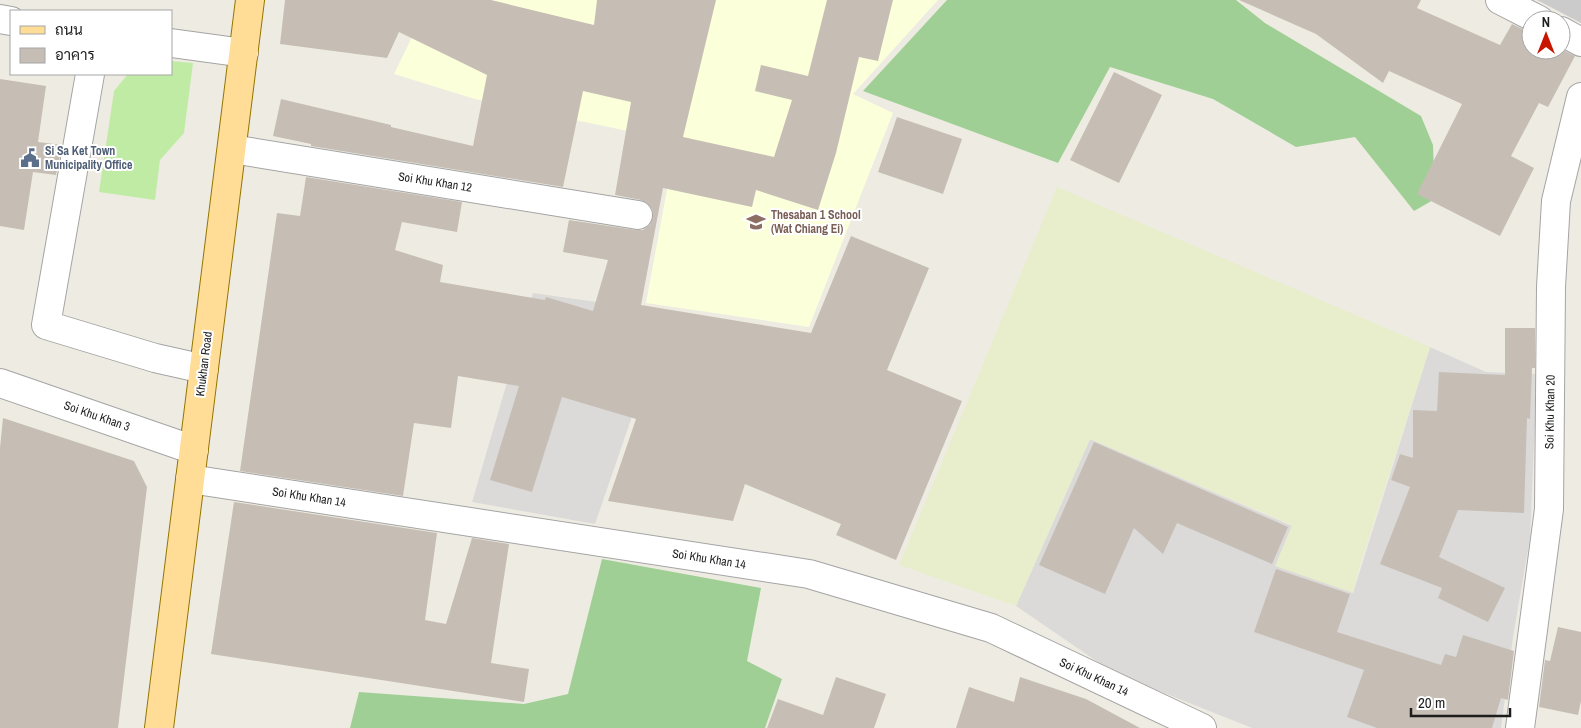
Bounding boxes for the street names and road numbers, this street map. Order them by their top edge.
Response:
street label: Soi Khu Khan 12 [397,168,473,196]
street label: Khukhan Road [192,331,216,397]
street label: Soi Khu Khan 20 [1541,375,1559,449]
street label: Soi Khu Khan 3 [62,397,132,435]
street label: Soi Khu Khan 14 [271,483,348,511]
street label: Soi Khu Khan 14 [671,545,748,573]
street label: Soi Khu Khan 14 [1057,654,1132,700]

